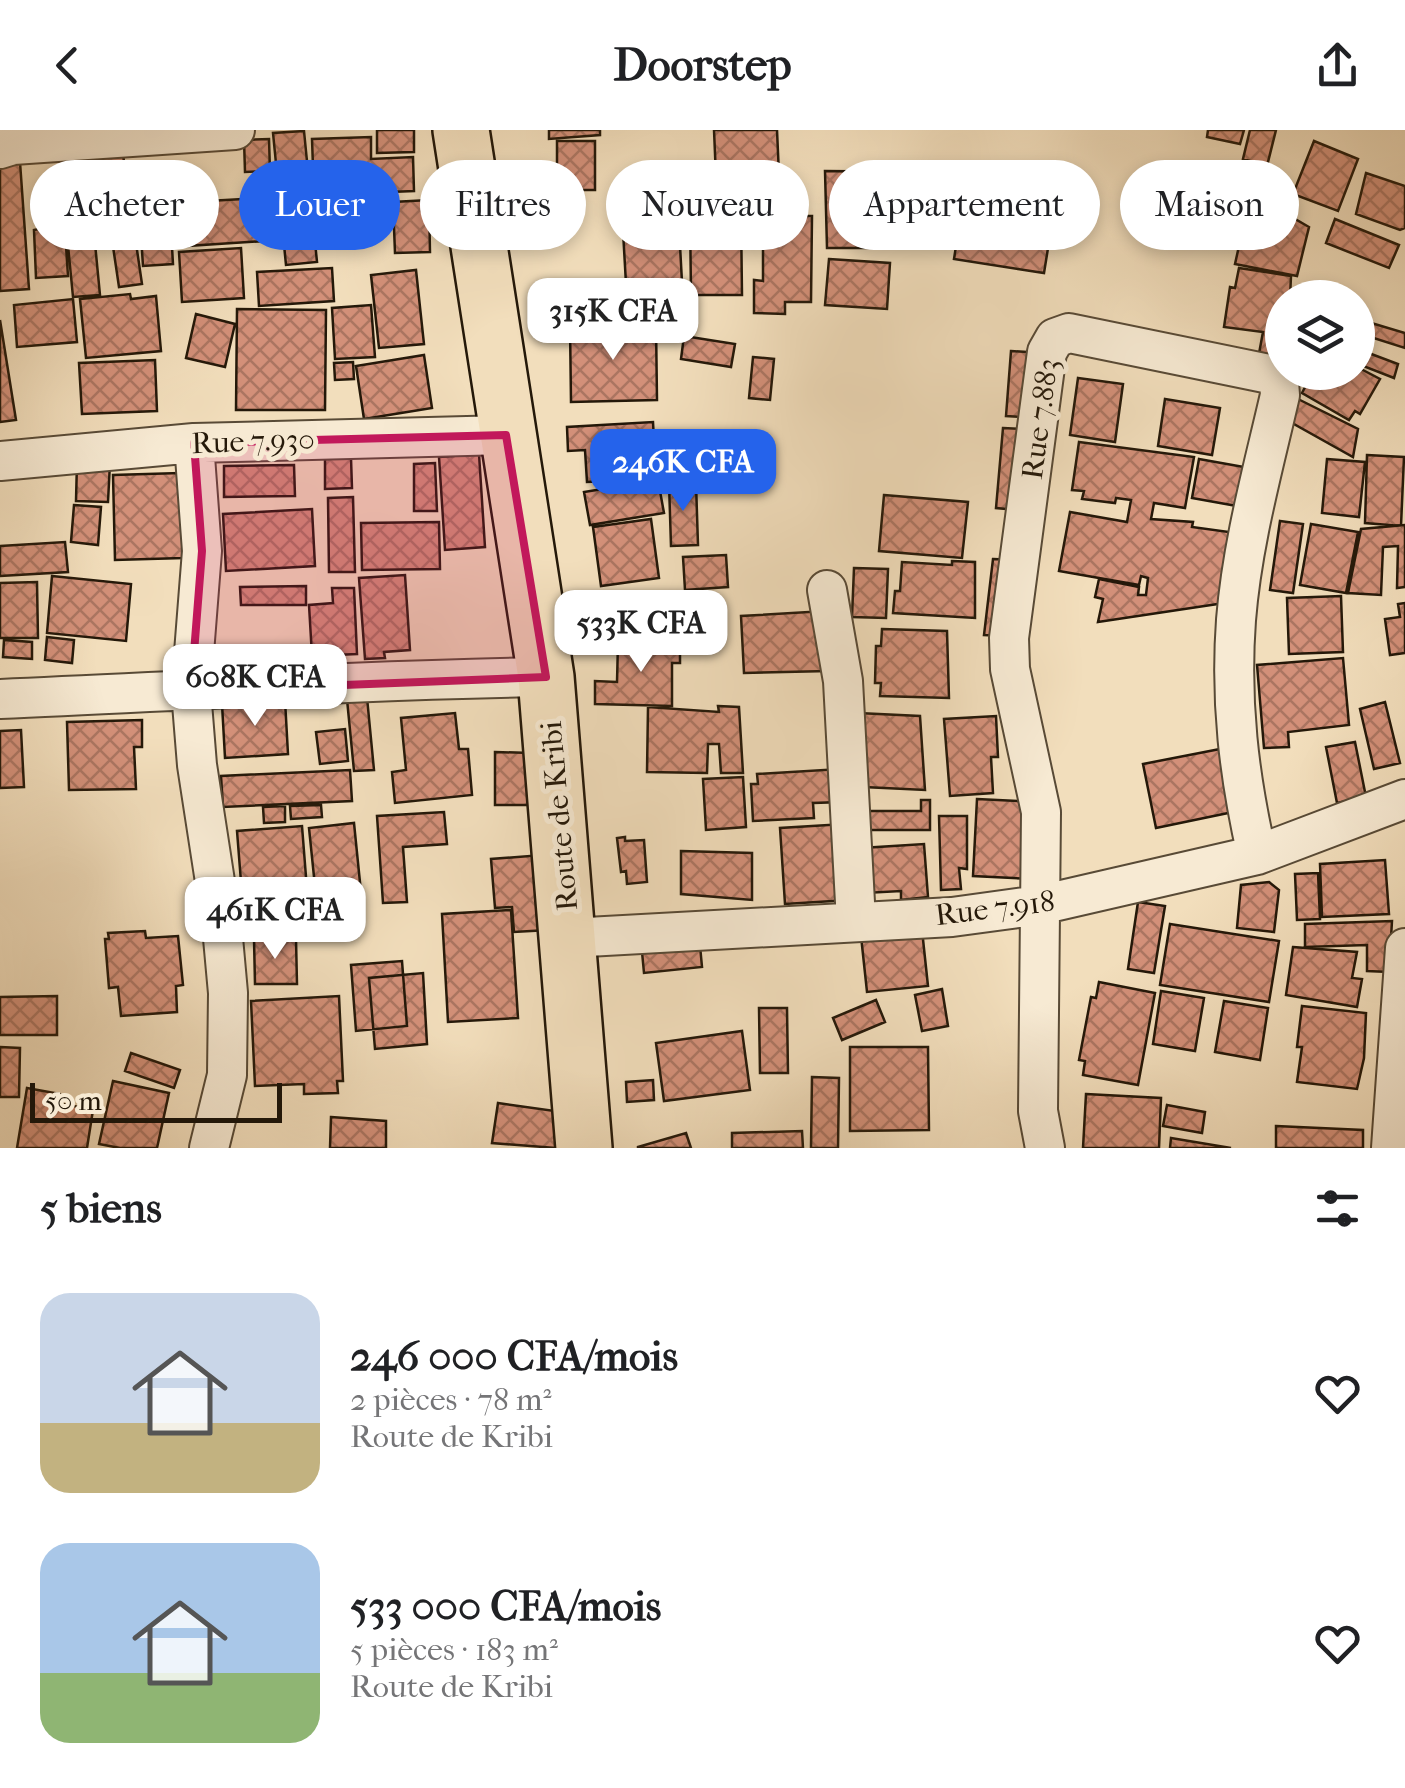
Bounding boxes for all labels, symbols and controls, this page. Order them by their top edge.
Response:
icon: back [40,38,95,93]
icon: share [1310,38,1365,93]
text: Doorstep [613,39,792,92]
chip: Acheter [30,160,219,250]
chip: Louer [239,160,400,250]
chip: Filtres [420,160,586,250]
chip: Nouveau [606,160,809,250]
chip: Appartement [829,160,1100,250]
chip: Maison [1120,160,1299,250]
pin: 315K CFA [510,278,716,363]
map controls [1265,280,1375,390]
button: layers [1265,280,1375,390]
text: 315K CFA [549,292,677,329]
street label: Rue 7.883 [1015,356,1066,482]
street label: Rue 7.930 [191,422,315,461]
pin: 246K CFA [580,429,786,514]
text: 246K CFA [612,443,754,480]
pin: 533K CFA [538,590,744,675]
text: 533K CFA [576,604,706,641]
pin: 608K CFA [152,644,358,729]
text: 608K CFA [185,658,325,695]
street label: Route de Kribi [534,719,585,912]
pin: 461K CFA [172,877,378,962]
street label: Rue 7.918 [933,884,1057,933]
text: 461K CFA [207,891,343,928]
scale bar [30,1078,282,1123]
text: 50 m [45,1084,102,1117]
icon: filters [1310,1181,1365,1236]
text: 5 biens [40,1184,162,1233]
text: 246 000 CFA/mois [350,1332,678,1381]
icon: home [120,1333,240,1453]
icon: heart [1310,1366,1365,1421]
text: 2 pièces · 78 m² [350,1381,552,1418]
text: Route de Kribi [350,1418,553,1455]
text: 533 000 CFA/mois [350,1582,661,1631]
icon: home [120,1583,240,1703]
icon: heart [1310,1616,1365,1671]
text: 5 pièces · 183 m² [350,1631,558,1668]
text: Route de Kribi [350,1668,553,1705]

